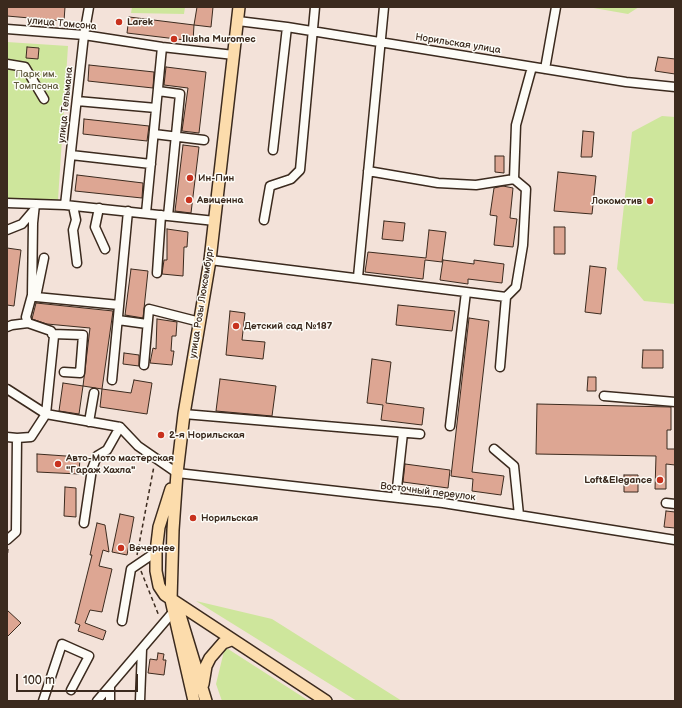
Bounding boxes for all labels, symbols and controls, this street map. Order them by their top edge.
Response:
street label: улица Томсона [27,15,97,33]
place label: Larek [127,16,153,28]
marker: Larek [114,17,124,27]
street label: Норильская улица [414,31,502,57]
place label: Ilusha Muromec [182,33,256,45]
marker: Ilusha Muromec [169,34,179,44]
street label: улица Тельмана [56,66,76,144]
park label: Парк им. Томпсона [13,68,59,92]
place label: Ин-Пин [198,172,234,184]
marker: Ин-Пин [185,173,195,183]
place label: Авиценна [197,194,243,206]
marker: Авиценна [184,195,194,205]
place label: Локомотив [591,195,642,207]
marker: Локомотив [645,196,655,206]
street label: улица Розы Люксембург [187,247,217,359]
place label: Детский сад №187 [244,320,332,332]
marker: Детский сад №187 [231,321,241,331]
place label: 2-я Норильская [169,429,245,441]
marker: 2-я Норильская [156,430,166,440]
place label: Авто-Мото мастерская "Гараж Хахла" [66,452,174,476]
marker: Авто-Мото мастерская "Гараж Хахла" [53,459,63,469]
place label: Loft&Elegance [584,474,652,486]
marker: Loft&Elegance [655,475,665,485]
street label: Восточный переулок [380,480,476,504]
place label: Норильская [201,512,258,524]
marker: Норильская [188,513,198,523]
place label: Вечернее [129,542,175,554]
marker: Вечернее [116,543,126,553]
scale bar [18,666,140,692]
text: 100 m [23,673,55,688]

